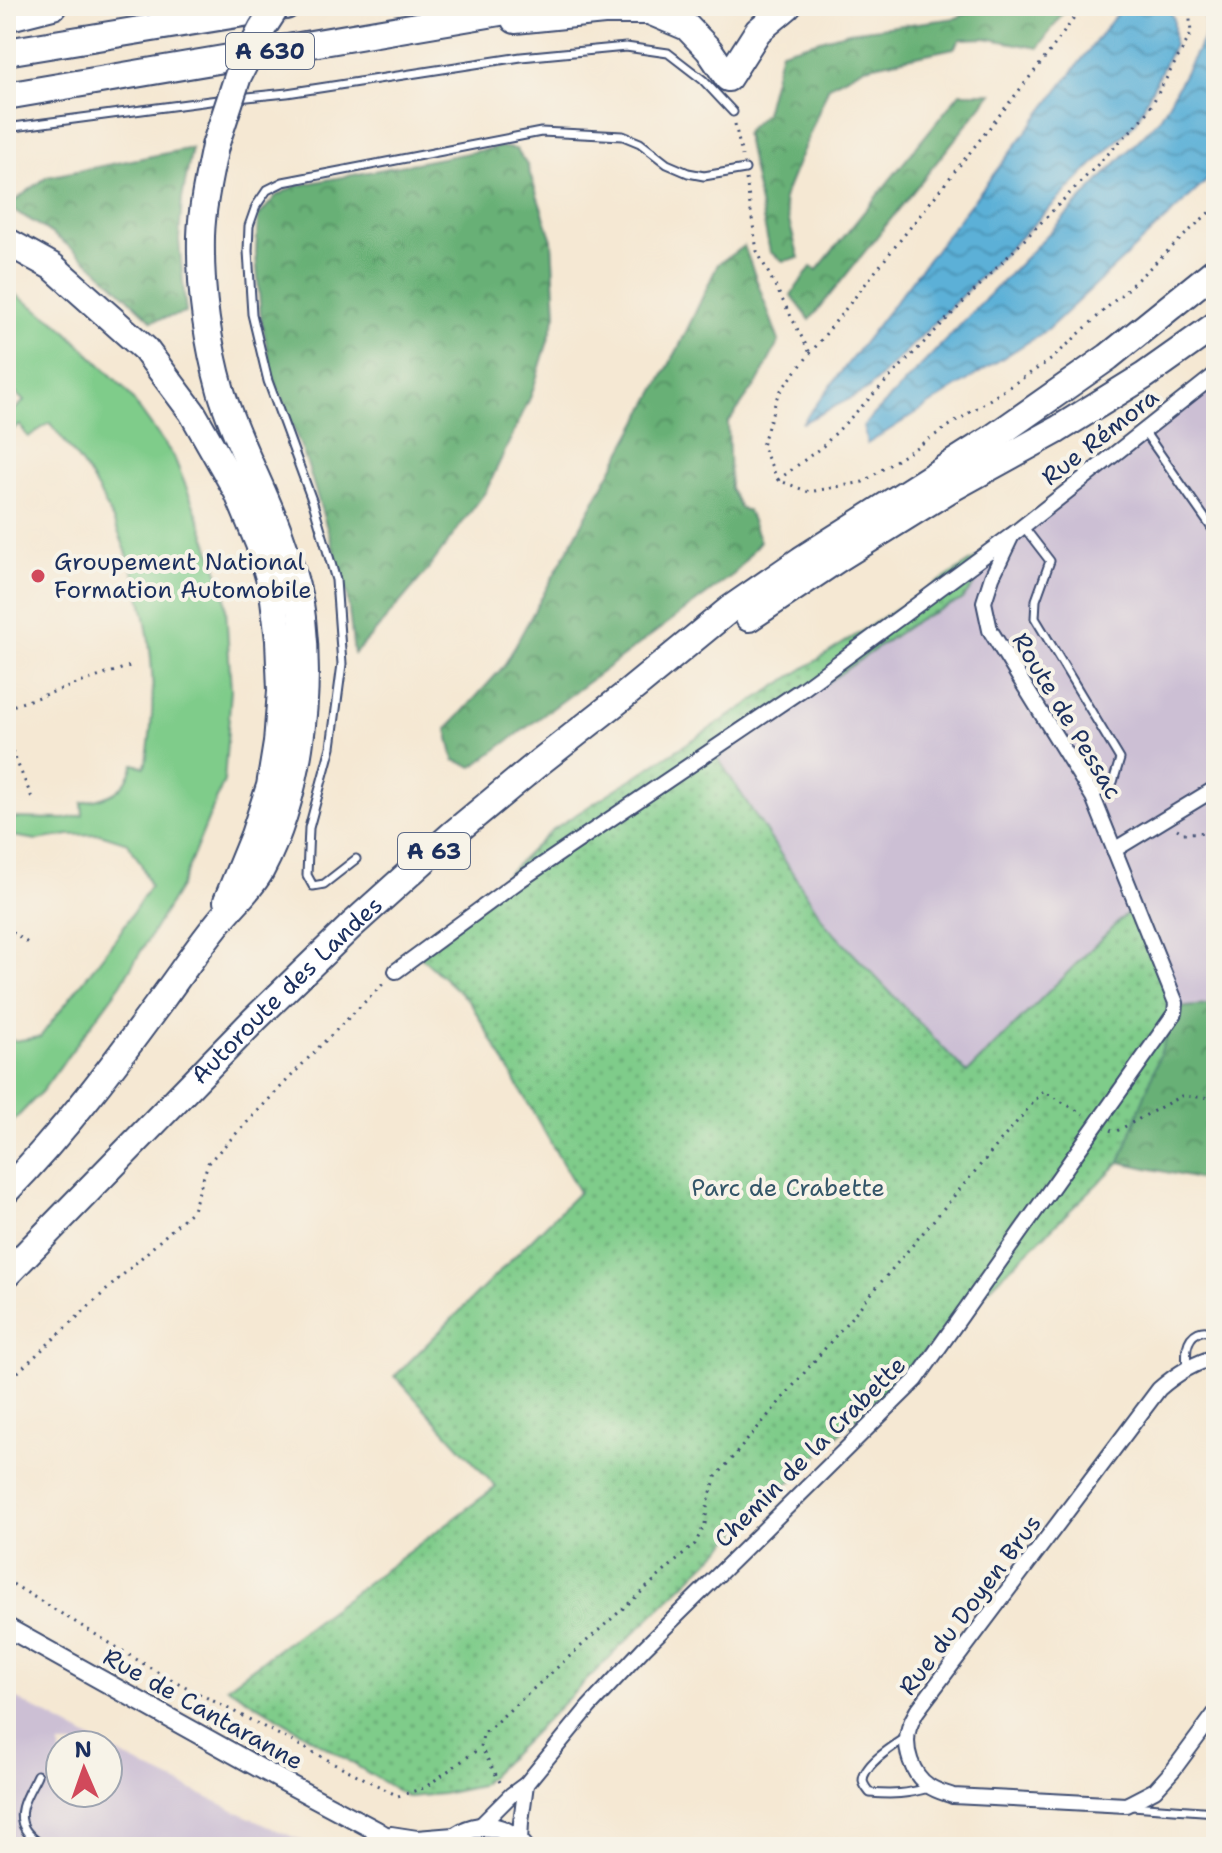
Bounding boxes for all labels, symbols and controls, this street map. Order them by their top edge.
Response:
road number: A 630 [226,33,314,69]
street label: Rue Rémora [1035,381,1165,493]
place label: Groupement National Formation Automobile [54,546,312,606]
marker: Groupement National Formation Automobile [29,567,47,585]
street label: Route de Pessac [1005,627,1129,805]
road number: A 63 [398,833,470,869]
street label: Autoroute des Landes [184,889,389,1091]
park label: Parc de Crabette [691,1172,885,1204]
street label: Chemin de la Crabette [707,1349,913,1555]
street label: Rue du Doyen Brus [892,1508,1048,1702]
street label: Rue de Cantaranne [97,1641,309,1777]
north arrow [44,1729,124,1809]
text: N [74,1735,93,1764]

